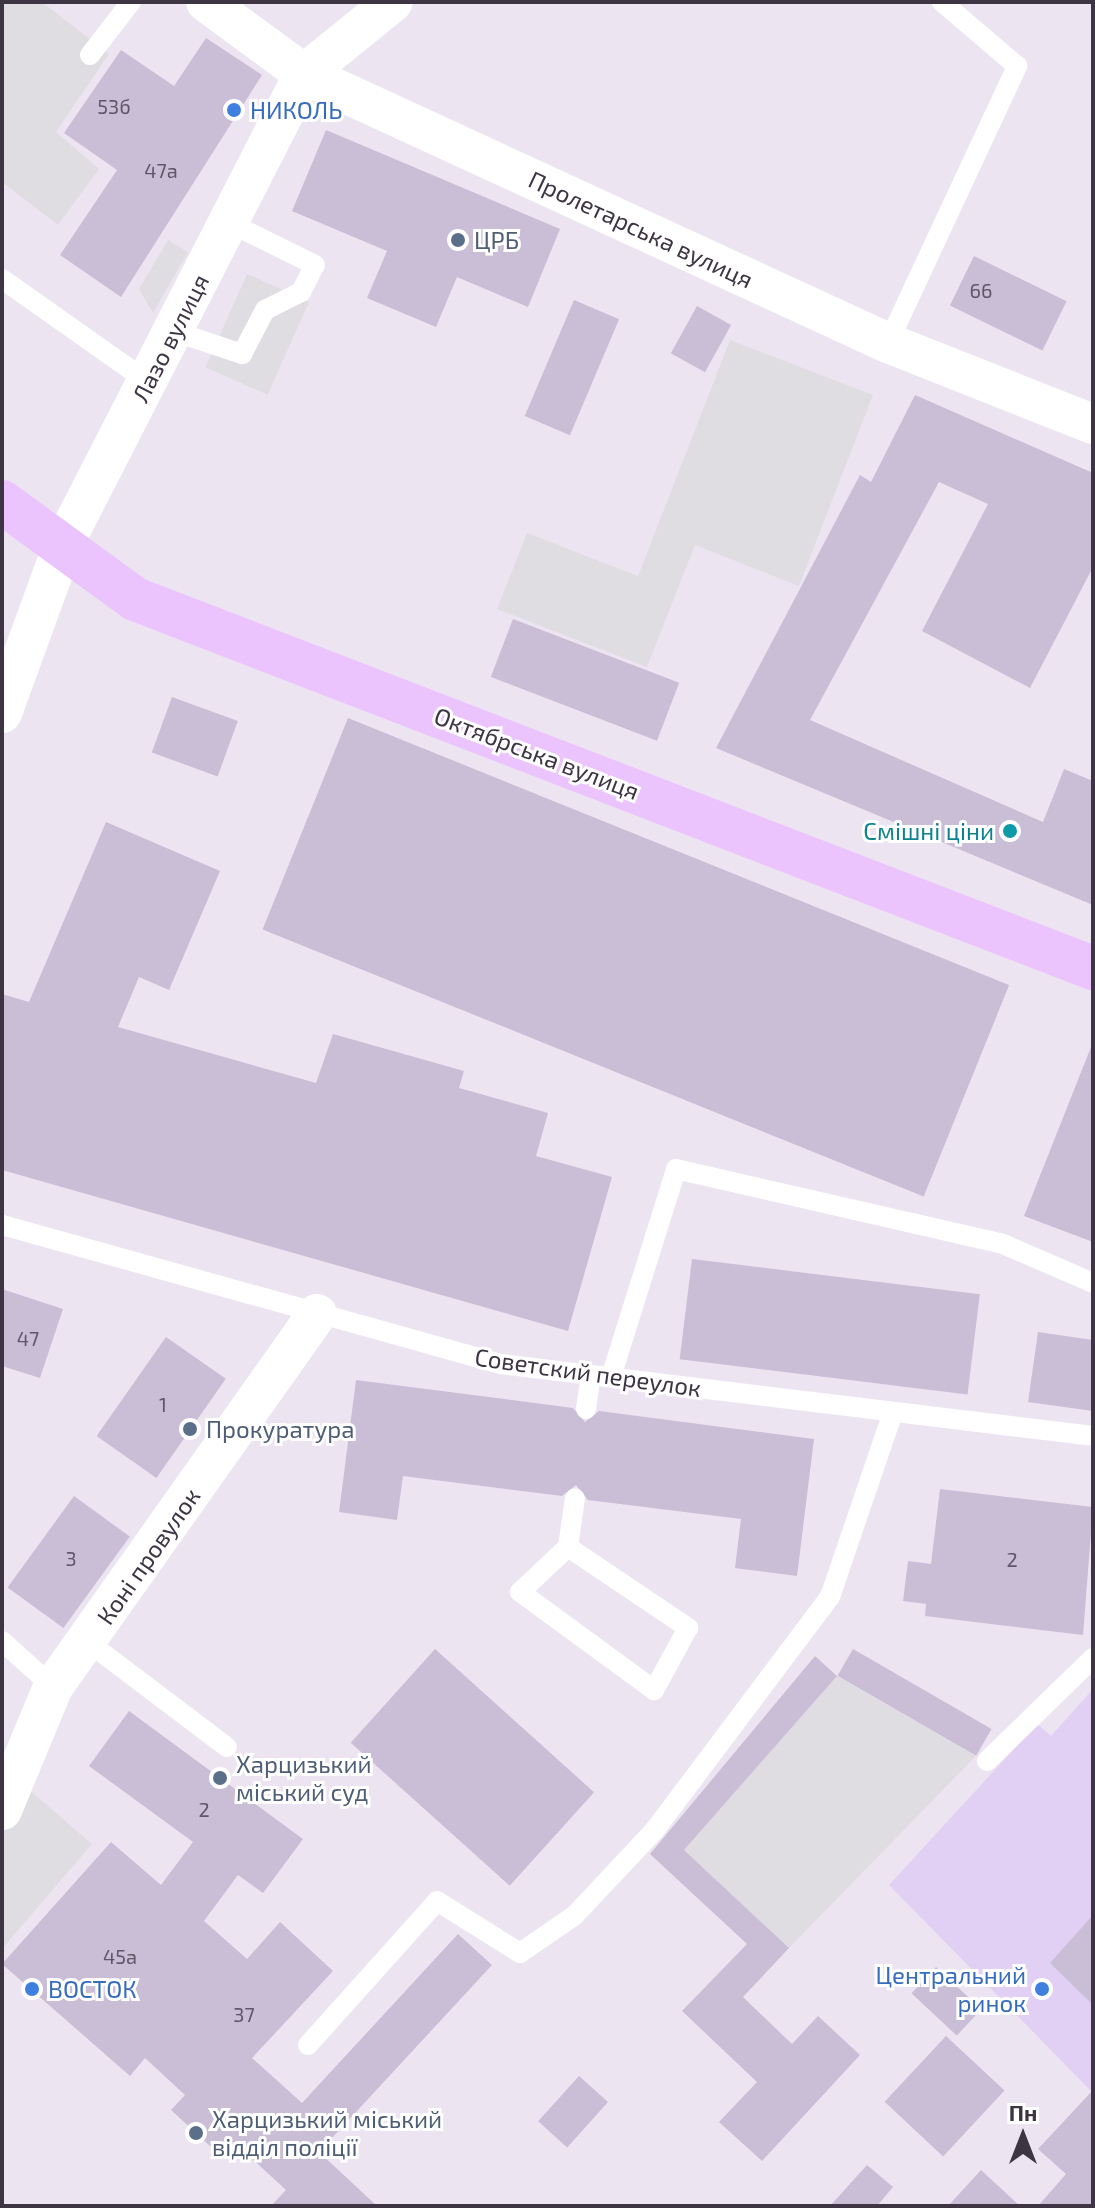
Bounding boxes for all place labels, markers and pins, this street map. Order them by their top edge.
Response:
place label: НИКОЛЬ [250,96,342,124]
marker: НИКОЛЬ [225,101,243,119]
place label: ЦРБ [474,226,519,254]
marker: ЦРБ [449,231,467,249]
place label: Смішні ціни [863,817,994,845]
marker: Смішні ціни [1001,822,1019,840]
place label: Прокуратура [206,1415,354,1443]
marker: Прокуратура [181,1420,199,1438]
place label: Харцизький міський суд [236,1750,372,1806]
marker: Харцизький міський суд [211,1769,229,1787]
place label: Центральний ринок [875,1961,1026,2017]
place label: ВОСТОК [48,1975,137,2003]
marker: ВОСТОК [23,1980,41,1998]
marker: Центральний ринок [1033,1980,1051,1998]
place label: Харцизький міський відділ поліції [212,2105,442,2161]
marker: Харцизький міський відділ поліції [187,2124,205,2142]

